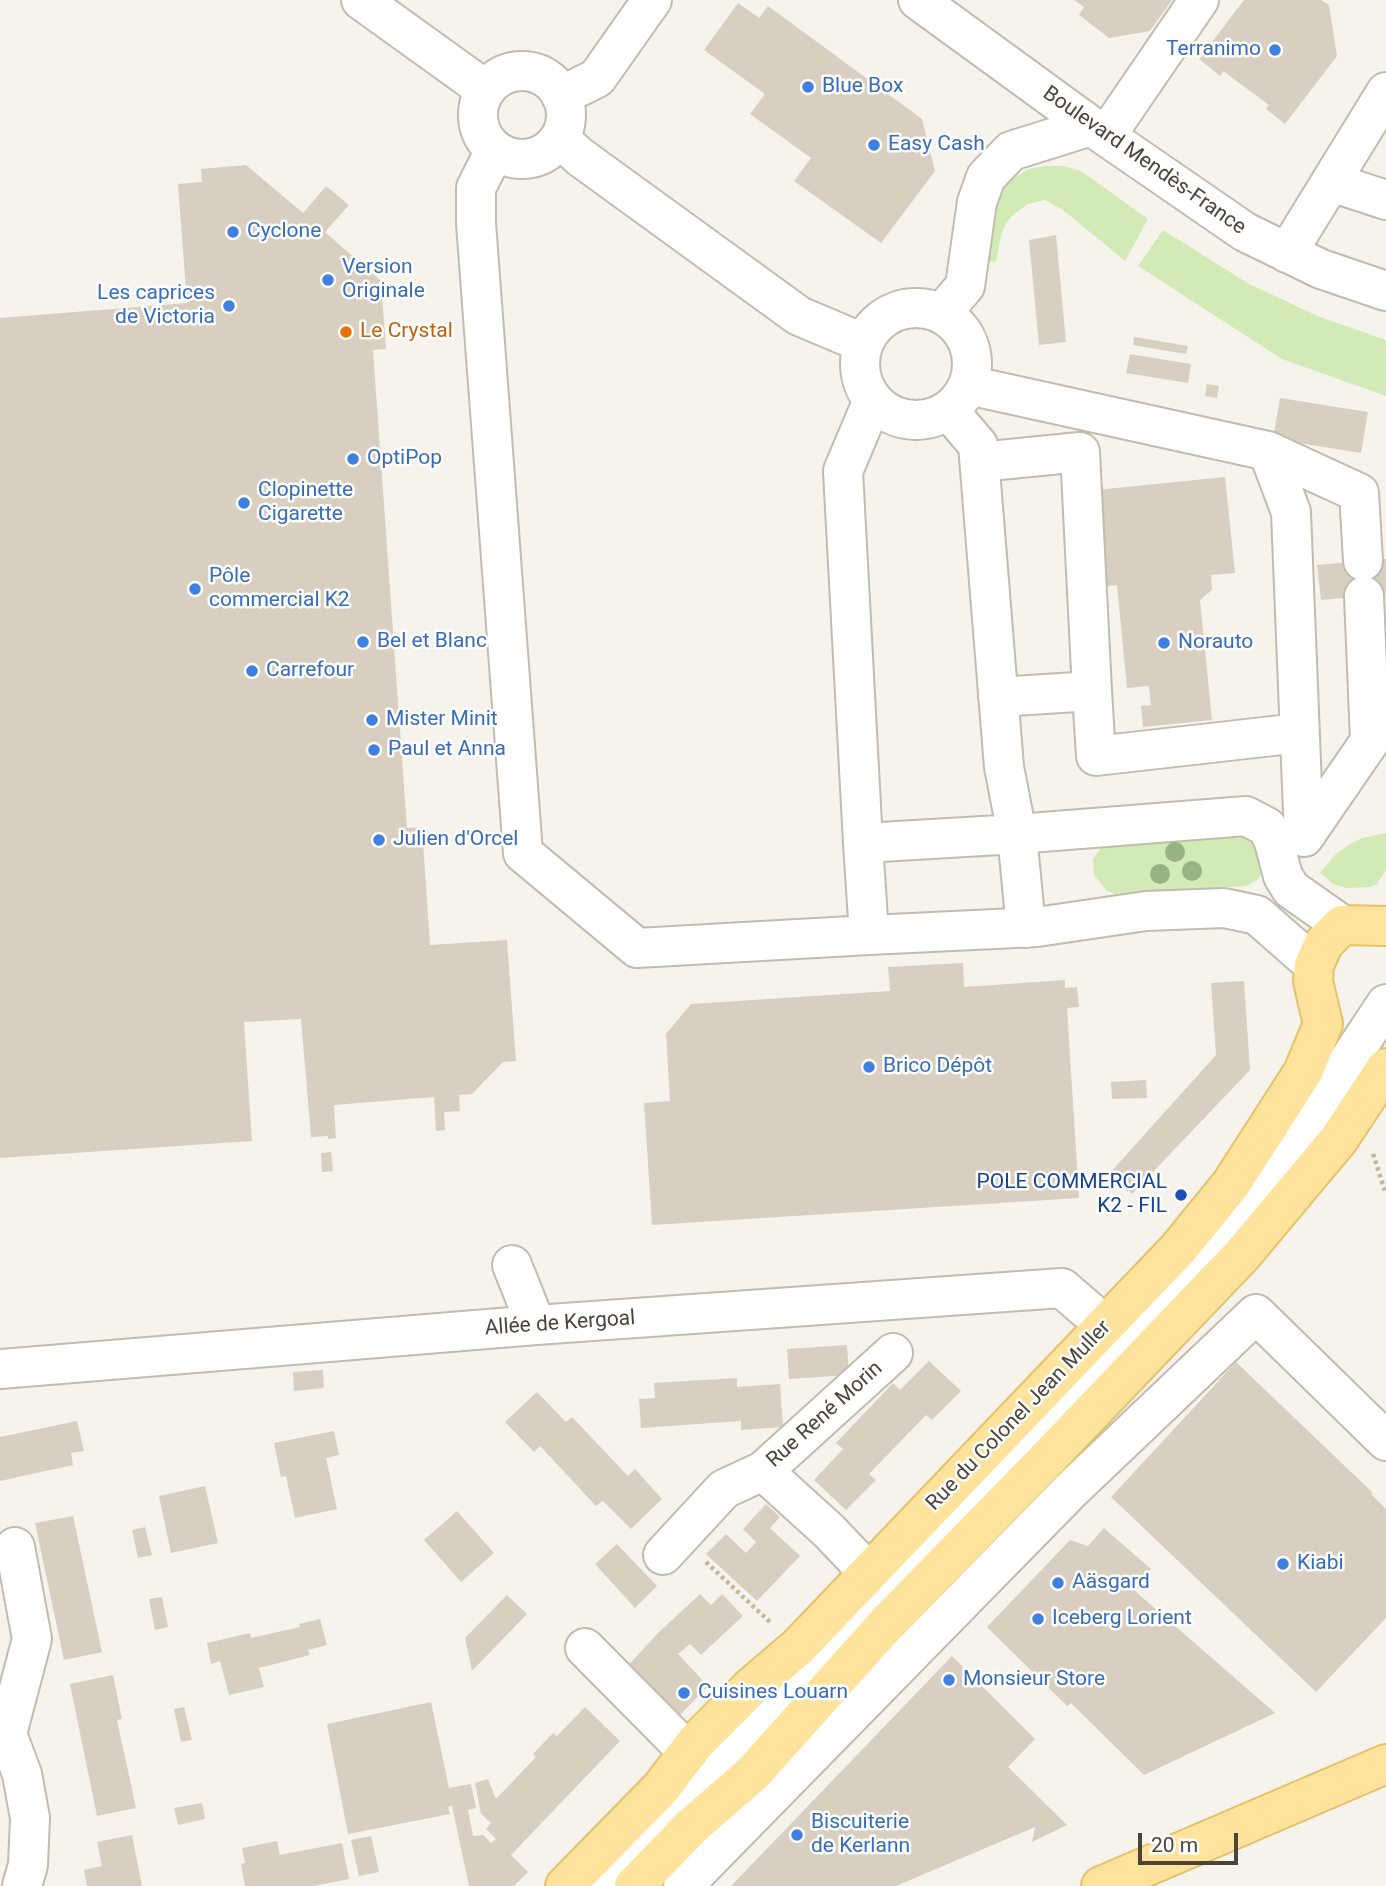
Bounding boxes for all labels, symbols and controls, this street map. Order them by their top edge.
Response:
place label: Terranimo [1166,37,1261,63]
marker: Terranimo [1267,42,1283,58]
place label: Blue Box [822,74,903,100]
marker: Blue Box [800,79,816,95]
street label: Boulevard Mendès-France [1038,81,1250,241]
place label: Easy Cash [888,132,985,158]
marker: Easy Cash [866,137,882,153]
place label: Cyclone [247,219,321,245]
marker: Cyclone [225,224,241,240]
place label: Version Originale [342,255,425,305]
marker: Version Originale [320,272,336,288]
place label: Les caprices de Victoria [97,281,215,331]
marker: Les caprices de Victoria [221,298,237,314]
place label: Le Crystal [360,319,453,345]
marker: Le Crystal [338,324,354,340]
place label: OptiPop [367,446,442,472]
marker: OptiPop [345,451,361,467]
place label: Clopinette Cigarette [258,478,353,528]
marker: Clopinette Cigarette [236,495,252,511]
place label: Pôle commercial K2 [209,564,350,614]
marker: Pôle commercial K2 [187,581,203,597]
place label: Bel et Blanc [377,629,487,655]
place label: Norauto [1178,630,1253,656]
marker: Bel et Blanc [355,634,371,650]
marker: Norauto [1156,635,1172,651]
place label: Carrefour [266,658,354,684]
marker: Carrefour [244,663,260,679]
place label: Mister Minit [386,707,498,733]
marker: Mister Minit [364,712,380,728]
place label: Paul et Anna [388,737,506,763]
marker: Paul et Anna [366,742,382,758]
place label: Julien d'Orcel [393,827,518,853]
marker: Julien d'Orcel [371,832,387,848]
place label: Brico Dépôt [883,1054,992,1080]
marker: Brico Dépôt [861,1059,877,1075]
place label: POLE COMMERCIAL K2 - FIL [977,1170,1167,1220]
marker: POLE COMMERCIAL K2 - FIL [1173,1187,1189,1203]
street label: Allée de Kergoal [484,1306,636,1342]
street label: Rue du Colonel Jean Muller [922,1316,1116,1516]
street label: Rue René Morin [762,1356,888,1474]
place label: Kiabi [1297,1551,1344,1577]
marker: Kiabi [1275,1556,1291,1572]
place label: Aäsgard [1072,1570,1150,1596]
marker: Aäsgard [1050,1575,1066,1591]
place label: Iceberg Lorient [1052,1606,1192,1632]
marker: Iceberg Lorient [1030,1611,1046,1627]
place label: Monsieur Store [963,1667,1105,1693]
marker: Monsieur Store [941,1672,957,1688]
place label: Cuisines Louarn [698,1680,848,1706]
marker: Cuisines Louarn [676,1685,692,1701]
place label: Biscuiterie de Kerlann [811,1810,910,1860]
scale bar [1141,1820,1241,1864]
marker: Biscuiterie de Kerlann [789,1827,805,1843]
text: 20 m [1151,1833,1198,1857]

